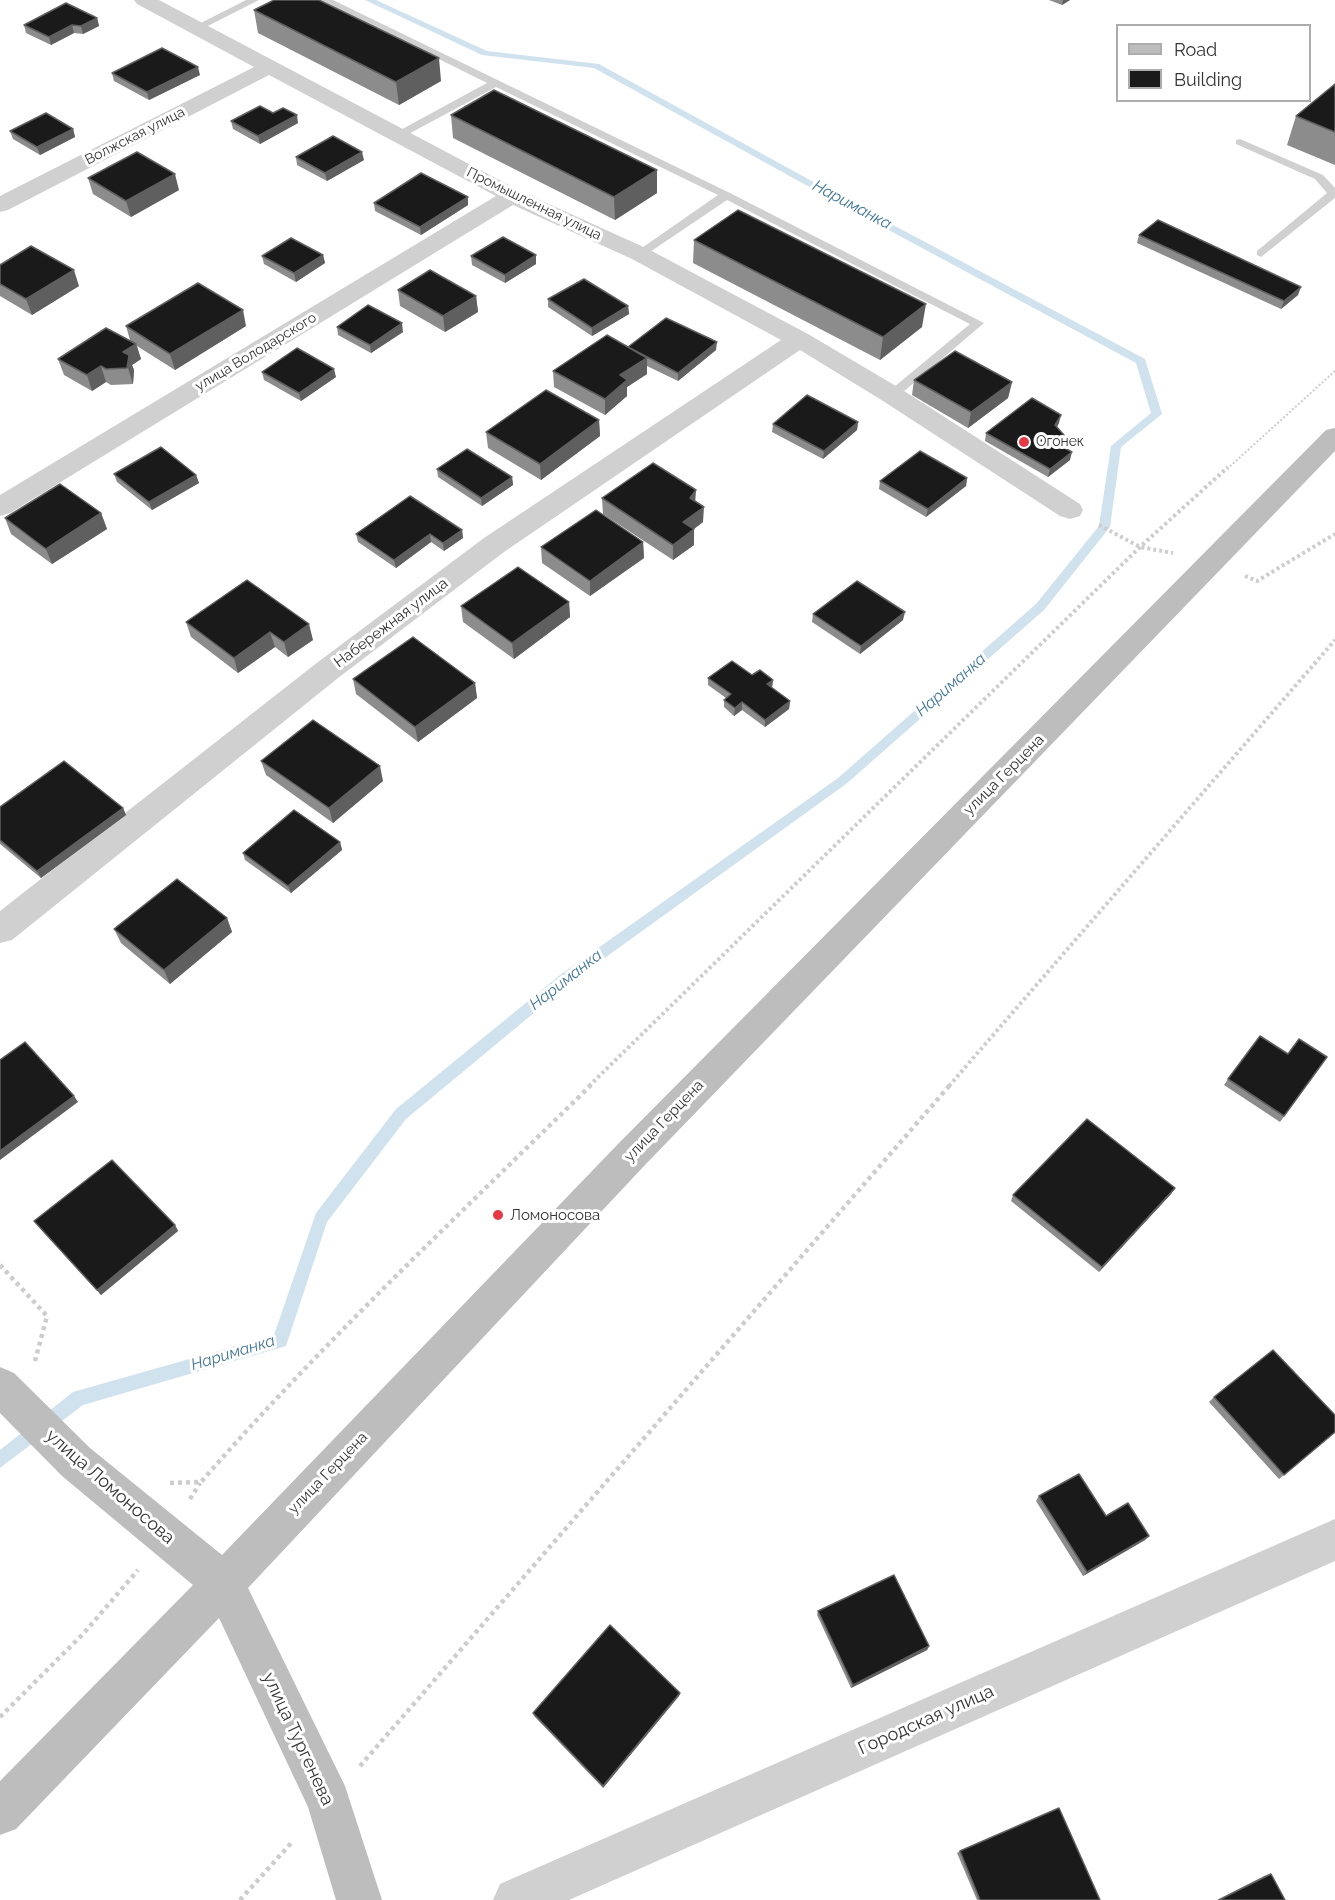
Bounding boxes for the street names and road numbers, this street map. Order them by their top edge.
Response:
street label: Волжская улица [82,104,188,168]
street label: Промышленная улица [464,164,604,244]
street label: улица Володарского [192,309,320,395]
street label: Набережная улица [331,574,451,672]
street label: улица Герцена [960,731,1048,819]
street label: улица Герцена [621,1076,707,1166]
street label: улица Ломоносова [41,1425,179,1549]
street label: улица Герцена [285,1428,371,1518]
street label: улица Тургенева [258,1669,338,1809]
street label: Городская улица [855,1680,997,1760]

